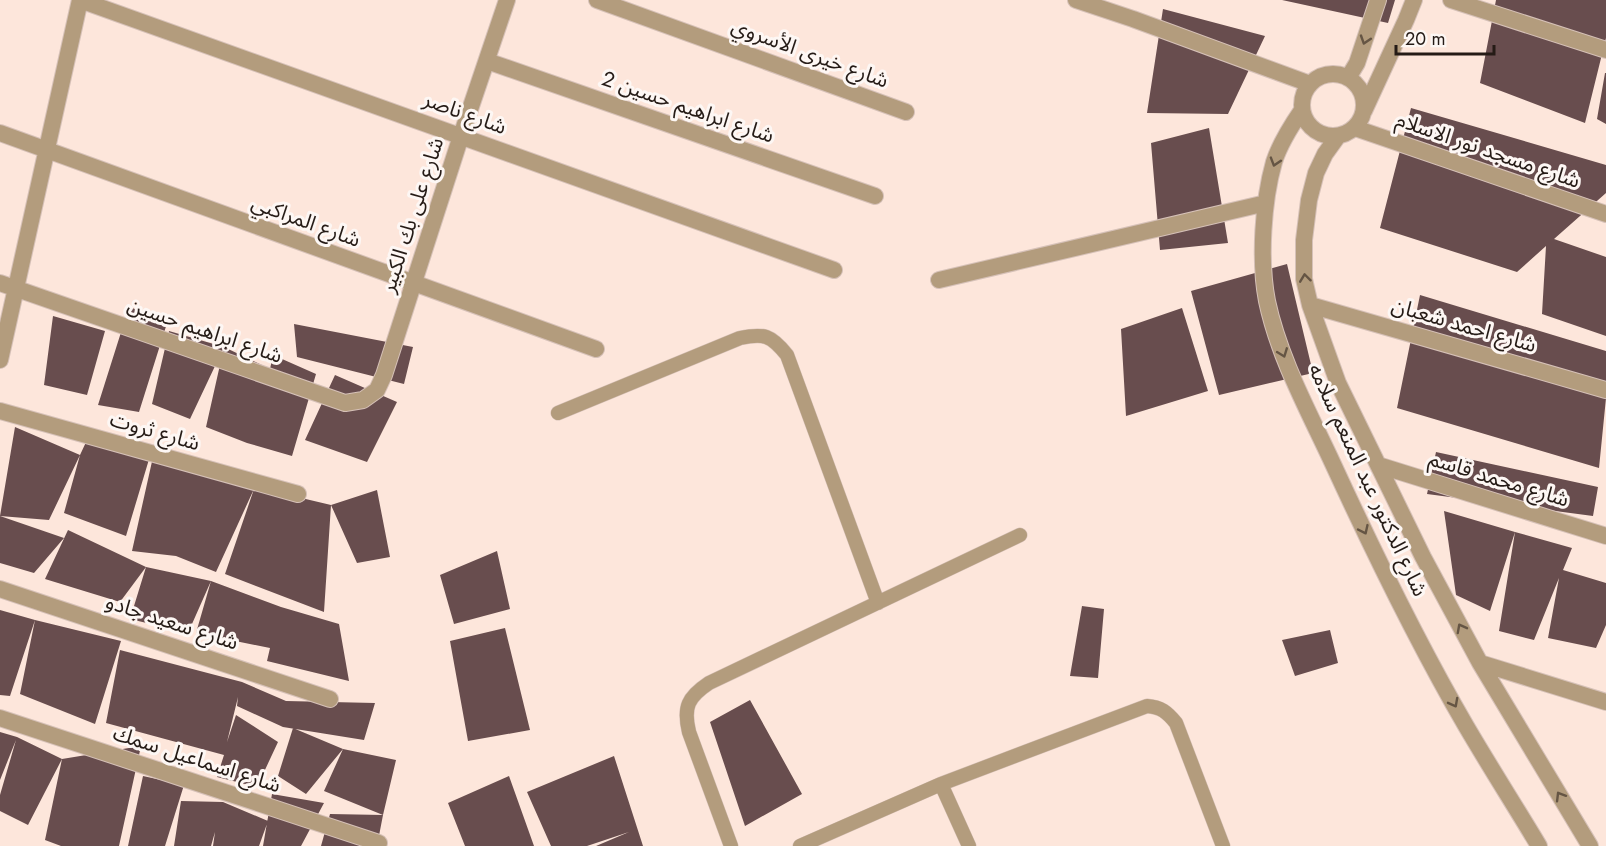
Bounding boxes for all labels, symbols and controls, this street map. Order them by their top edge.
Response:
street label: شارع خيرى الأسروي [727,11,893,96]
scale bar [1396,18,1494,56]
text: 20 m [1405,26,1445,52]
one-way arrow [1360,34,1372,45]
street label: شارع ابراهيم حسين 2 [598,63,778,151]
street label: شارع ناصر [418,84,511,142]
street label: شارع مسجد نور الاسلام [1392,104,1584,197]
street label: شارع على بك الكبير [372,134,451,297]
one-way arrow [1270,156,1282,167]
street label: شارع المراكبي [247,187,365,255]
one-way arrow [1300,274,1312,283]
street label: شارع ابراهيم حسين [124,289,286,371]
street label: شارع احمد شعبان [1388,290,1540,360]
one-way arrow [1276,347,1289,357]
street label: شارع الدكتور عبد المنعم سلامه [1301,359,1435,601]
street label: شارع ثروت [107,404,203,458]
street label: شارع محمد قاسم [1425,443,1573,515]
one-way arrow [1356,524,1368,535]
street label: شارع سعيد جادو [102,586,242,658]
one-way arrow [1457,624,1468,634]
one-way arrow [1447,697,1458,707]
street label: شارع اسماعيل سمك [109,718,285,800]
one-way arrow [1555,792,1567,802]

